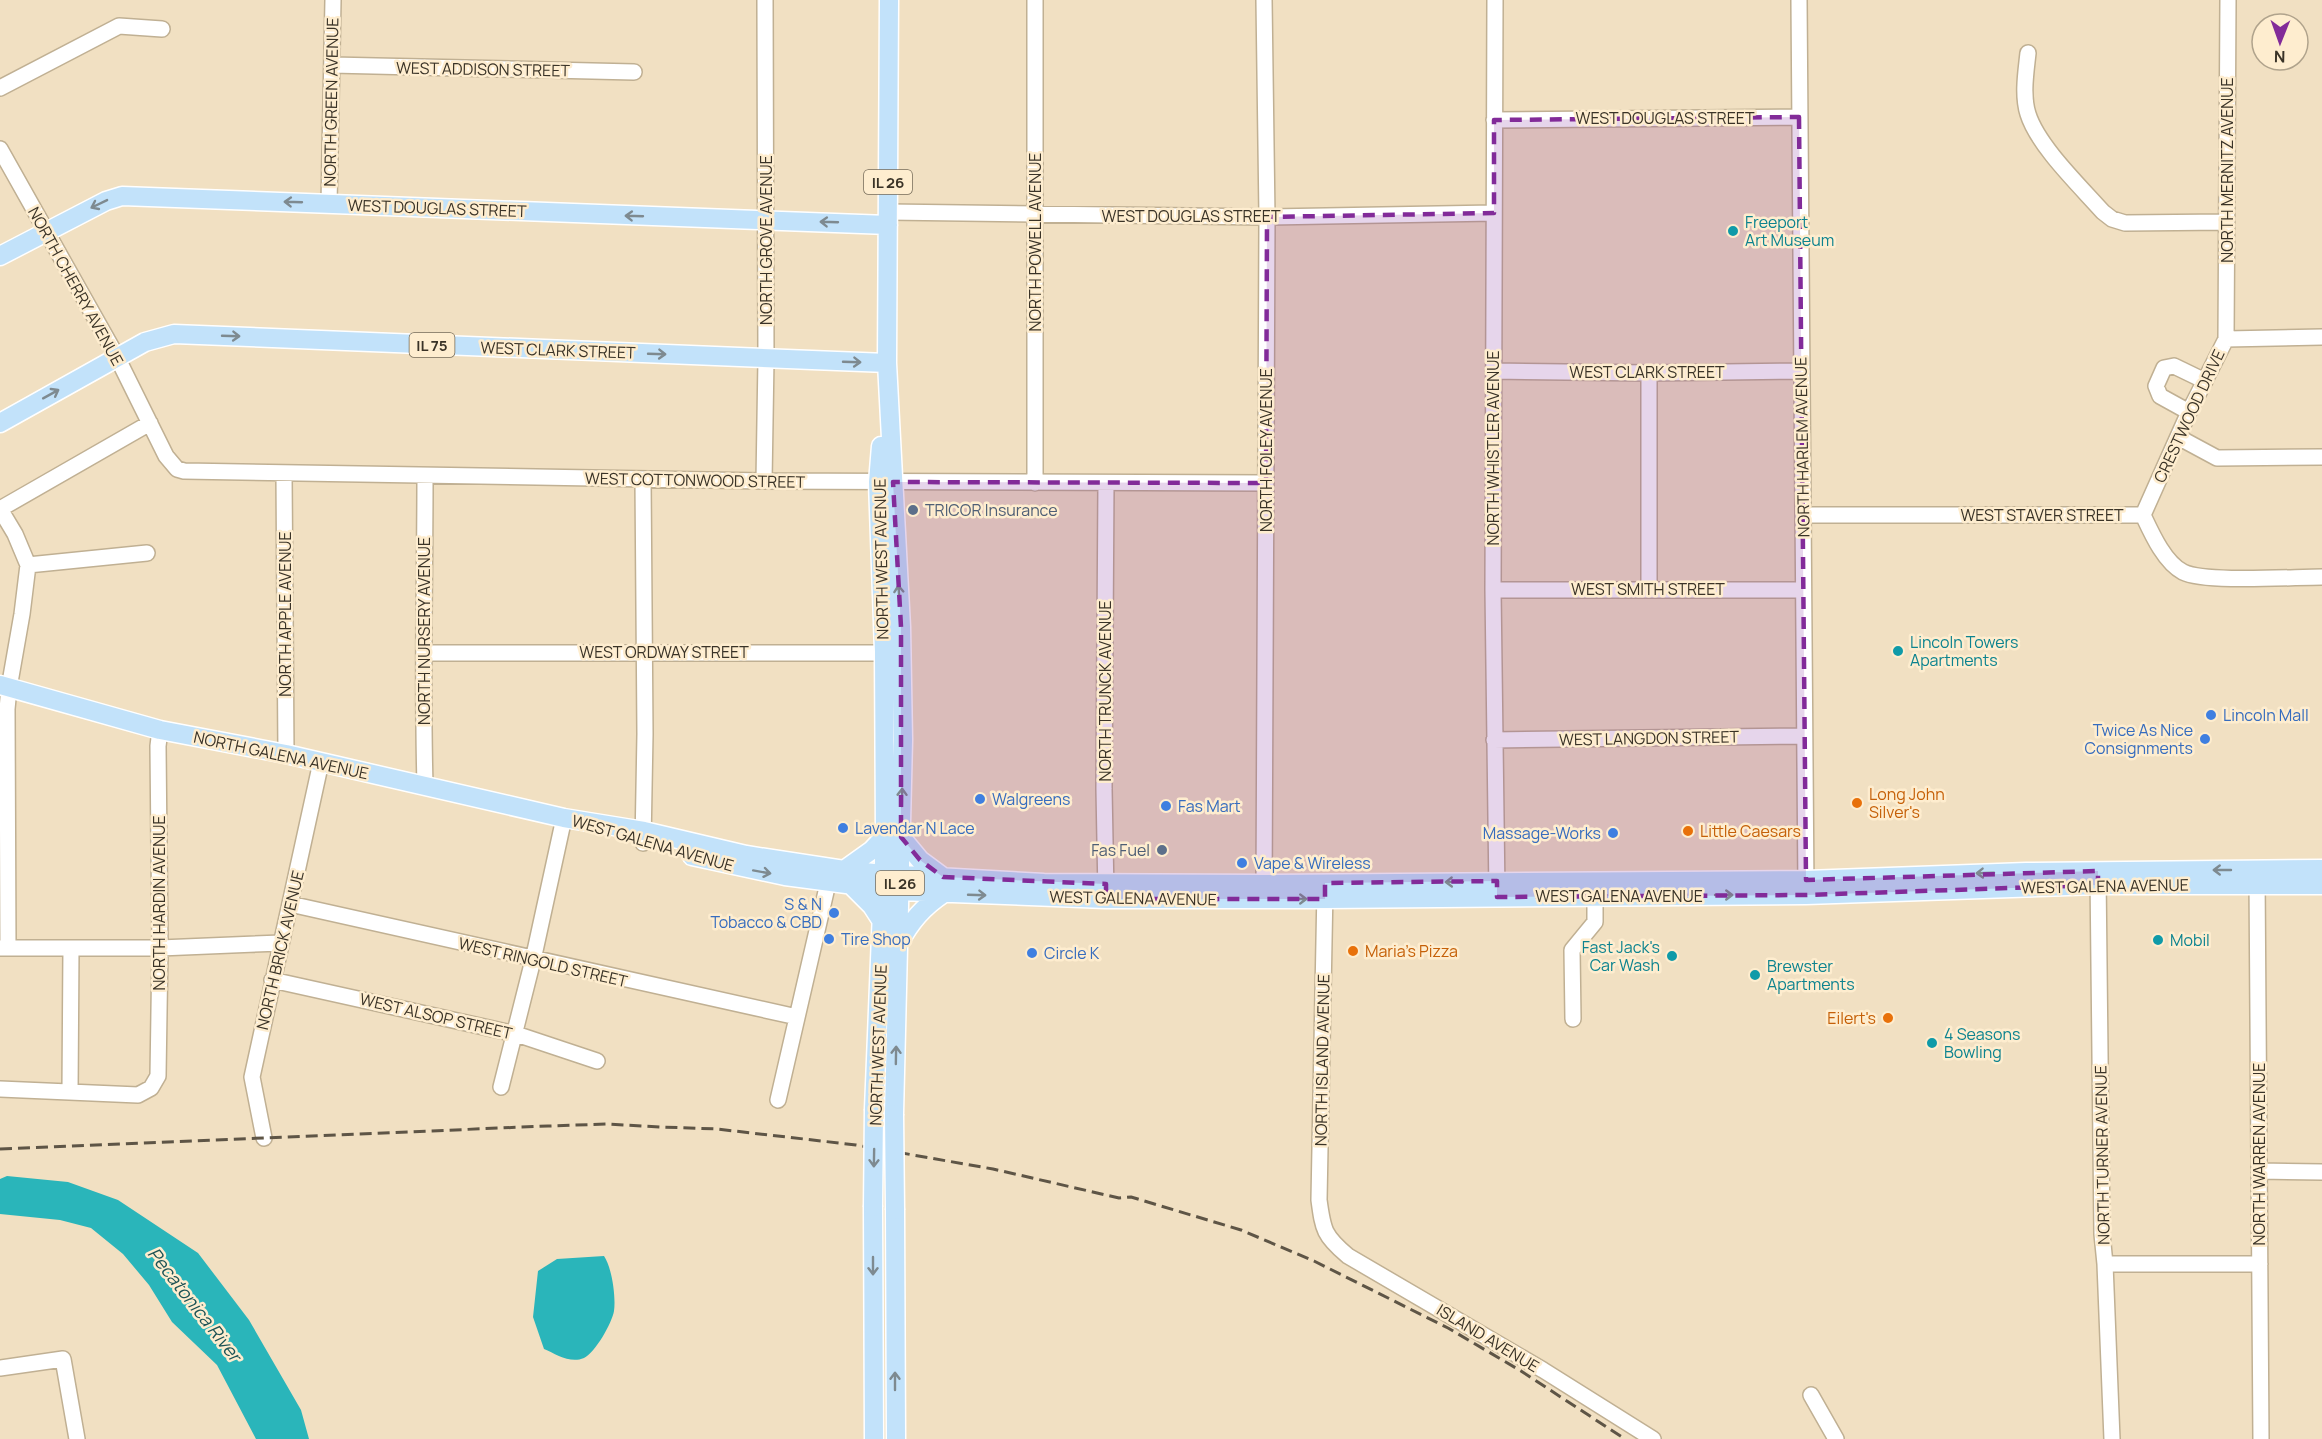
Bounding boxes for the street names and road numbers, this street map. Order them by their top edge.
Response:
street label: NORTH GREEN AVENUE [319,17,343,187]
street label: WEST ADDISON STREET [396,56,571,82]
street label: NORTH MERNITZ AVENUE [2216,77,2238,263]
street label: WEST DOUGLAS STREET [1576,107,1755,129]
street label: NORTH POWELL AVENUE [1024,153,1046,332]
street label: NORTH GROVE AVENUE [755,155,777,325]
road number: IL 26 [864,170,912,194]
street label: WEST DOUGLAS STREET [347,194,527,222]
street label: NORTH CHERRY AVENUE [23,203,129,369]
street label: WEST DOUGLAS STREET [1102,205,1281,227]
road number: IL 75 [410,333,454,357]
street label: WEST CLARK STREET [480,336,636,364]
street label: CRESTWOOD DRIVE [2148,346,2230,486]
street label: NORTH WHISTLER AVENUE [1482,350,1504,546]
street label: NORTH HARLEM AVENUE [1789,357,1815,537]
street label: WEST CLARK STREET [1569,361,1725,383]
street label: NORTH FOLEY AVENUE [1255,368,1277,532]
street label: WEST COTTONWOOD STREET [585,467,806,493]
street label: NORTH WEST AVENUE [869,478,893,640]
street label: WEST STAVER STREET [1960,504,2124,526]
street label: NORTH APPLE AVENUE [274,531,296,697]
street label: NORTH NURSERY AVENUE [413,537,435,725]
street label: WEST SMITH STREET [1571,578,1725,600]
street label: NORTH TRUNCK AVENUE [1094,600,1116,782]
street label: WEST ORDWAY STREET [579,641,749,663]
street label: WEST LANGDON STREET [1559,725,1740,751]
street label: NORTH GALENA AVENUE [192,726,370,784]
street label: WEST GALENA AVENUE [569,809,737,877]
street label: NORTH HARDIN AVENUE [148,815,170,991]
street label: NORTH BRICK AVENUE [251,868,309,1032]
road number: IL 26 [876,871,924,895]
street label: WEST GALENA AVENUE [2021,874,2189,898]
street label: WEST GALENA AVENUE [1535,885,1703,907]
street label: WEST GALENA AVENUE [1049,886,1217,910]
street label: WEST RINGOLD STREET [456,932,630,992]
street label: NORTH WEST AVENUE [864,964,892,1126]
street label: NORTH ISLAND AVENUE [1309,974,1335,1146]
street label: WEST ALSOP STREET [358,988,515,1044]
street label: NORTH WARREN AVENUE [2248,1063,2270,1245]
street label: NORTH TURNER AVENUE [2089,1065,2115,1245]
street label: ISLAND AVENUE [1433,1299,1543,1377]

